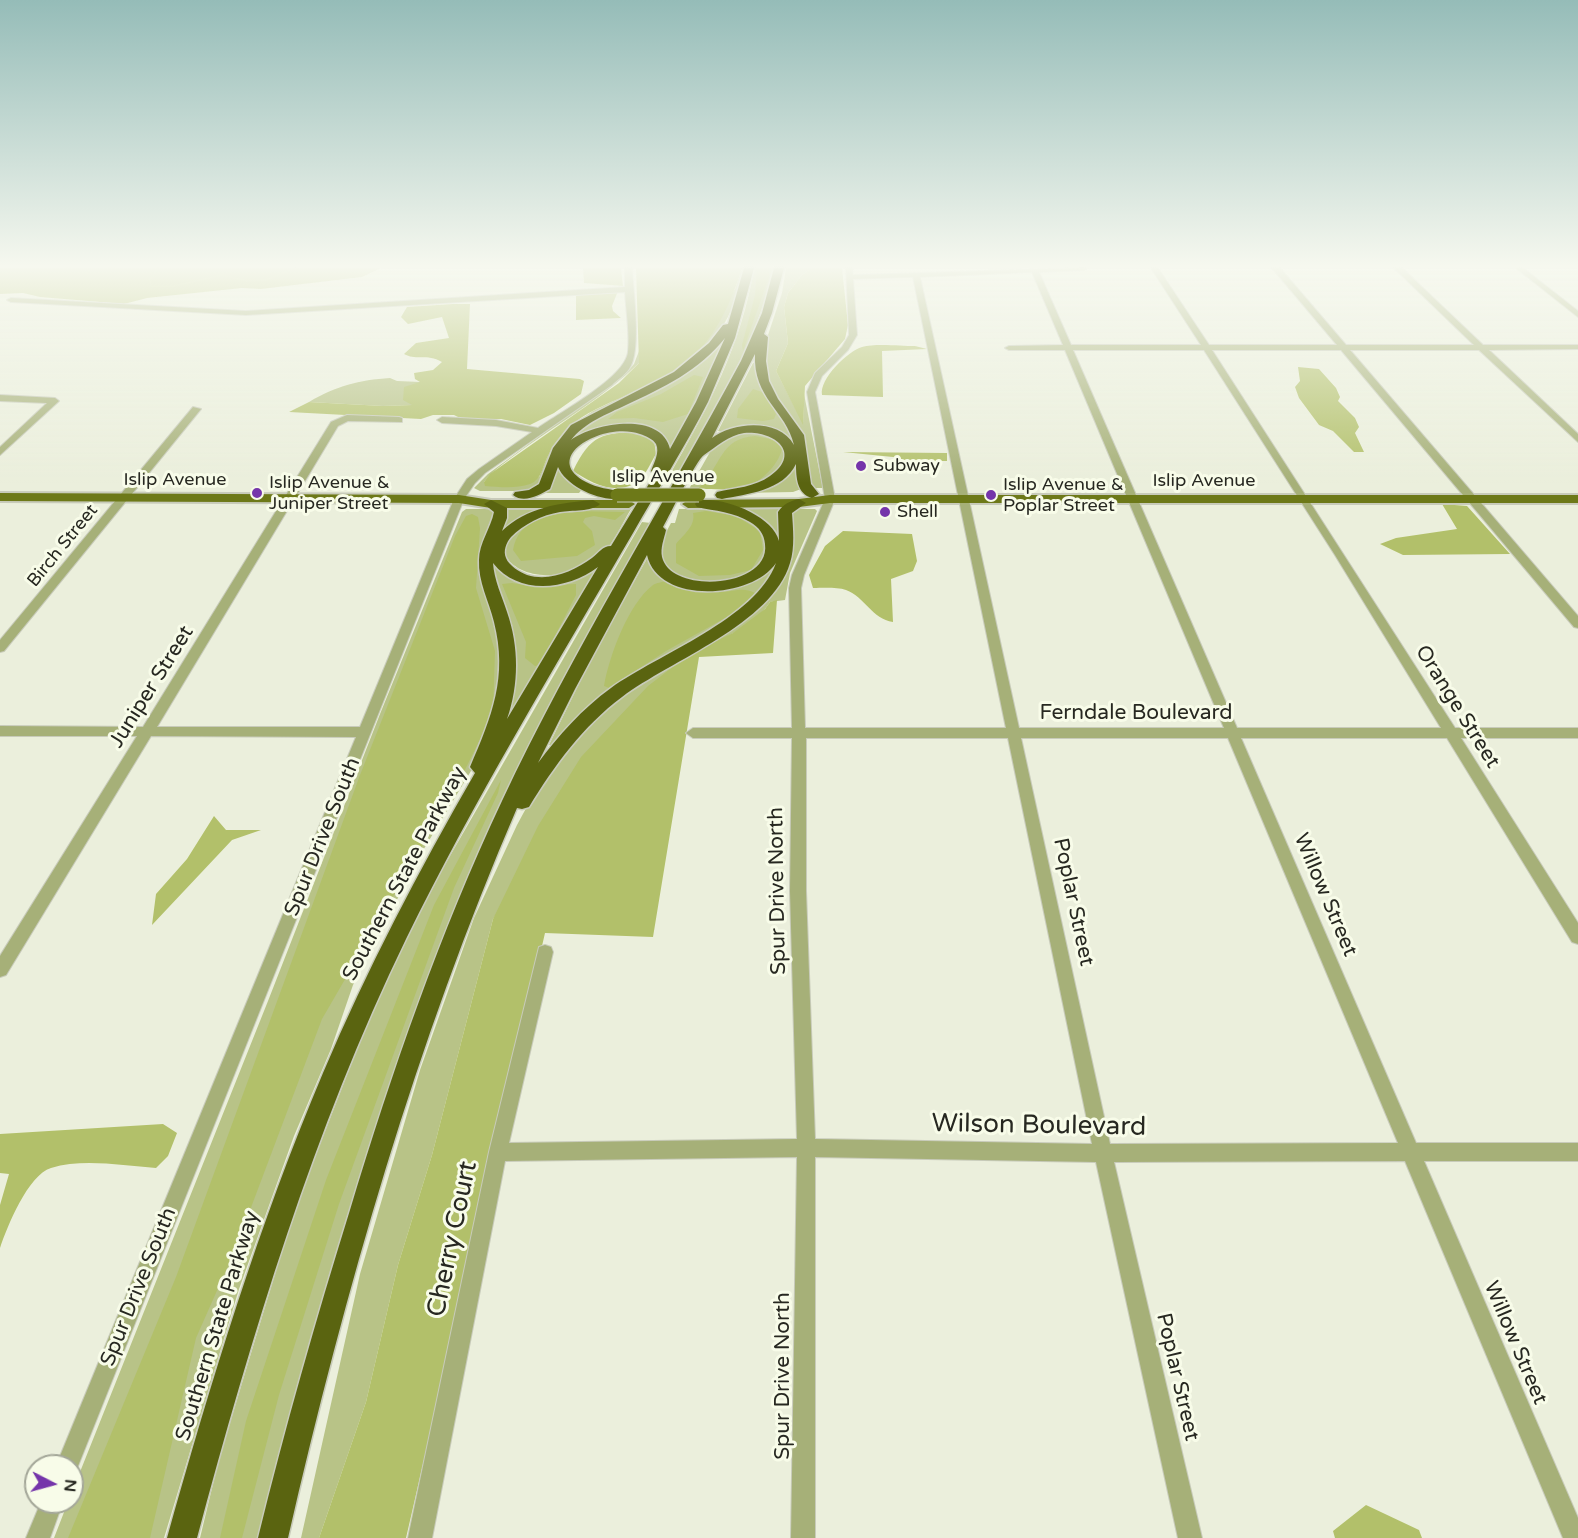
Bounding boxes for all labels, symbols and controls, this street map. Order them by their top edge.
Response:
place label: Subway [873,455,940,477]
marker: Subway [854,459,868,473]
street label: Islip Avenue [612,466,714,488]
street label: Islip Avenue [124,469,226,491]
street label: Islip Avenue [1153,470,1255,492]
place label: Islip Avenue & Juniper Street [269,472,390,514]
place label: Islip Avenue & Poplar Street [1003,474,1124,516]
marker: Islip Avenue & Juniper Street [250,486,264,500]
marker: Islip Avenue & Poplar Street [984,488,998,502]
street label: Birch Street [23,500,103,592]
place label: Shell [897,501,938,523]
marker: Shell [878,505,892,519]
street label: Juniper Street [104,621,200,753]
street label: Orange Street [1409,641,1505,773]
street label: Ferndale Boulevard [1039,700,1233,726]
street label: Spur Drive South [280,754,366,920]
street label: Southern State Parkway [338,763,472,985]
street label: Spur Drive North [764,807,792,975]
street label: Willow Street [1288,830,1362,960]
street label: Poplar Street [1047,836,1099,968]
street label: Wilson Boulevard [931,1109,1147,1143]
street label: Cherry Court [421,1158,485,1320]
street label: Spur Drive South [96,1204,182,1370]
street label: Southern State Parkway [171,1208,265,1444]
street label: Willow Street [1478,1278,1552,1408]
street label: Spur Drive North [770,1292,796,1460]
street label: Poplar Street [1150,1311,1204,1443]
north arrow [24,1454,84,1514]
text: N [59,1478,81,1493]

